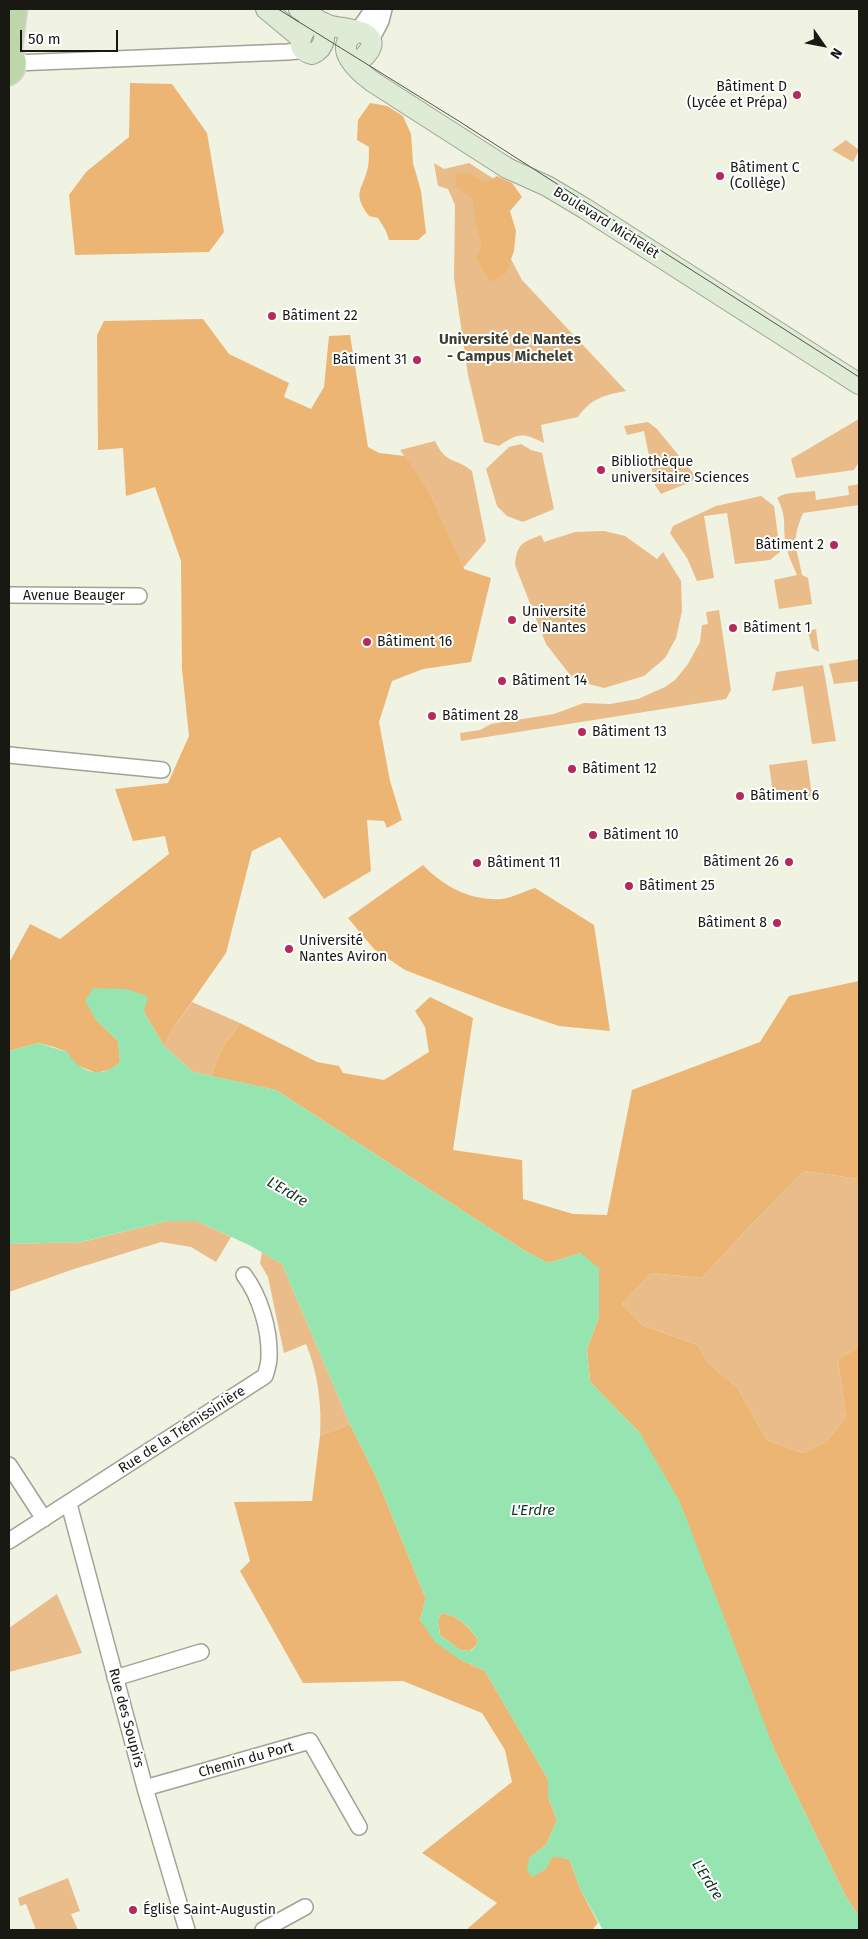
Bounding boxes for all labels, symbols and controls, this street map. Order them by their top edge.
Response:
scale bar [22,20,120,52]
north arrow [798,20,848,70]
text: 50 m [28,30,61,48]
text: N [826,45,846,62]
place label: Bâtiment D (Lycée et Prépa) [687,79,787,111]
marker: Bâtiment D (Lycée et Prépa) [791,89,803,101]
place label: Bâtiment C (Collège) [730,160,800,192]
marker: Bâtiment C (Collège) [714,170,726,182]
street label: Boulevard Michelet [550,184,662,262]
place label: Bâtiment 22 [282,308,358,324]
marker: Bâtiment 22 [266,310,278,322]
district label: Université de Nantes - Campus Michelet [439,331,581,366]
place label: Bâtiment 31 [333,352,407,368]
marker: Bâtiment 31 [411,354,423,366]
place label: Bibliothèque universitaire Sciences [611,454,749,487]
marker: Bibliothèque universitaire Sciences [595,464,607,476]
place label: Bâtiment 2 [755,537,824,553]
marker: Bâtiment 2 [828,539,840,551]
street label: Avenue Beauger [23,588,125,604]
place label: Université de Nantes [522,604,586,636]
marker: Université de Nantes [506,614,518,626]
place label: Bâtiment 1 [743,620,811,636]
marker: Bâtiment 1 [727,622,739,634]
place label: Bâtiment 16 [377,634,452,650]
marker: Bâtiment 16 [361,636,373,648]
place label: Bâtiment 14 [512,673,587,689]
marker: Bâtiment 14 [496,675,508,687]
place label: Bâtiment 28 [442,708,518,724]
marker: Bâtiment 28 [426,710,438,722]
place label: Bâtiment 13 [592,724,667,740]
marker: Bâtiment 13 [576,726,588,738]
place label: Bâtiment 12 [582,761,657,777]
marker: Bâtiment 12 [566,763,578,775]
place label: Bâtiment 6 [750,788,819,804]
marker: Bâtiment 6 [734,790,746,802]
place label: Bâtiment 10 [603,827,679,843]
marker: Bâtiment 10 [587,829,599,841]
place label: Bâtiment 26 [703,854,779,870]
place label: Bâtiment 11 [487,855,561,871]
marker: Bâtiment 26 [783,856,795,868]
marker: Bâtiment 11 [471,857,483,869]
place label: Bâtiment 25 [639,878,715,894]
marker: Bâtiment 25 [623,880,635,892]
place label: Bâtiment 8 [698,915,767,931]
marker: Bâtiment 8 [771,917,783,929]
place label: Université Nantes Aviron [299,933,387,966]
marker: Université Nantes Aviron [283,943,295,955]
water label: L'Erdre [263,1173,311,1211]
street label: Rue de la Trémissinière [115,1383,249,1477]
water label: L'Erdre [511,1502,555,1520]
street label: Rue des Soupirs [105,1666,147,1770]
street label: Chemin du Port [197,1738,295,1782]
water label: L'Erdre [687,1857,727,1903]
place label: Église Saint-Augustin [143,1902,276,1918]
marker: Église Saint-Augustin [127,1904,139,1916]

